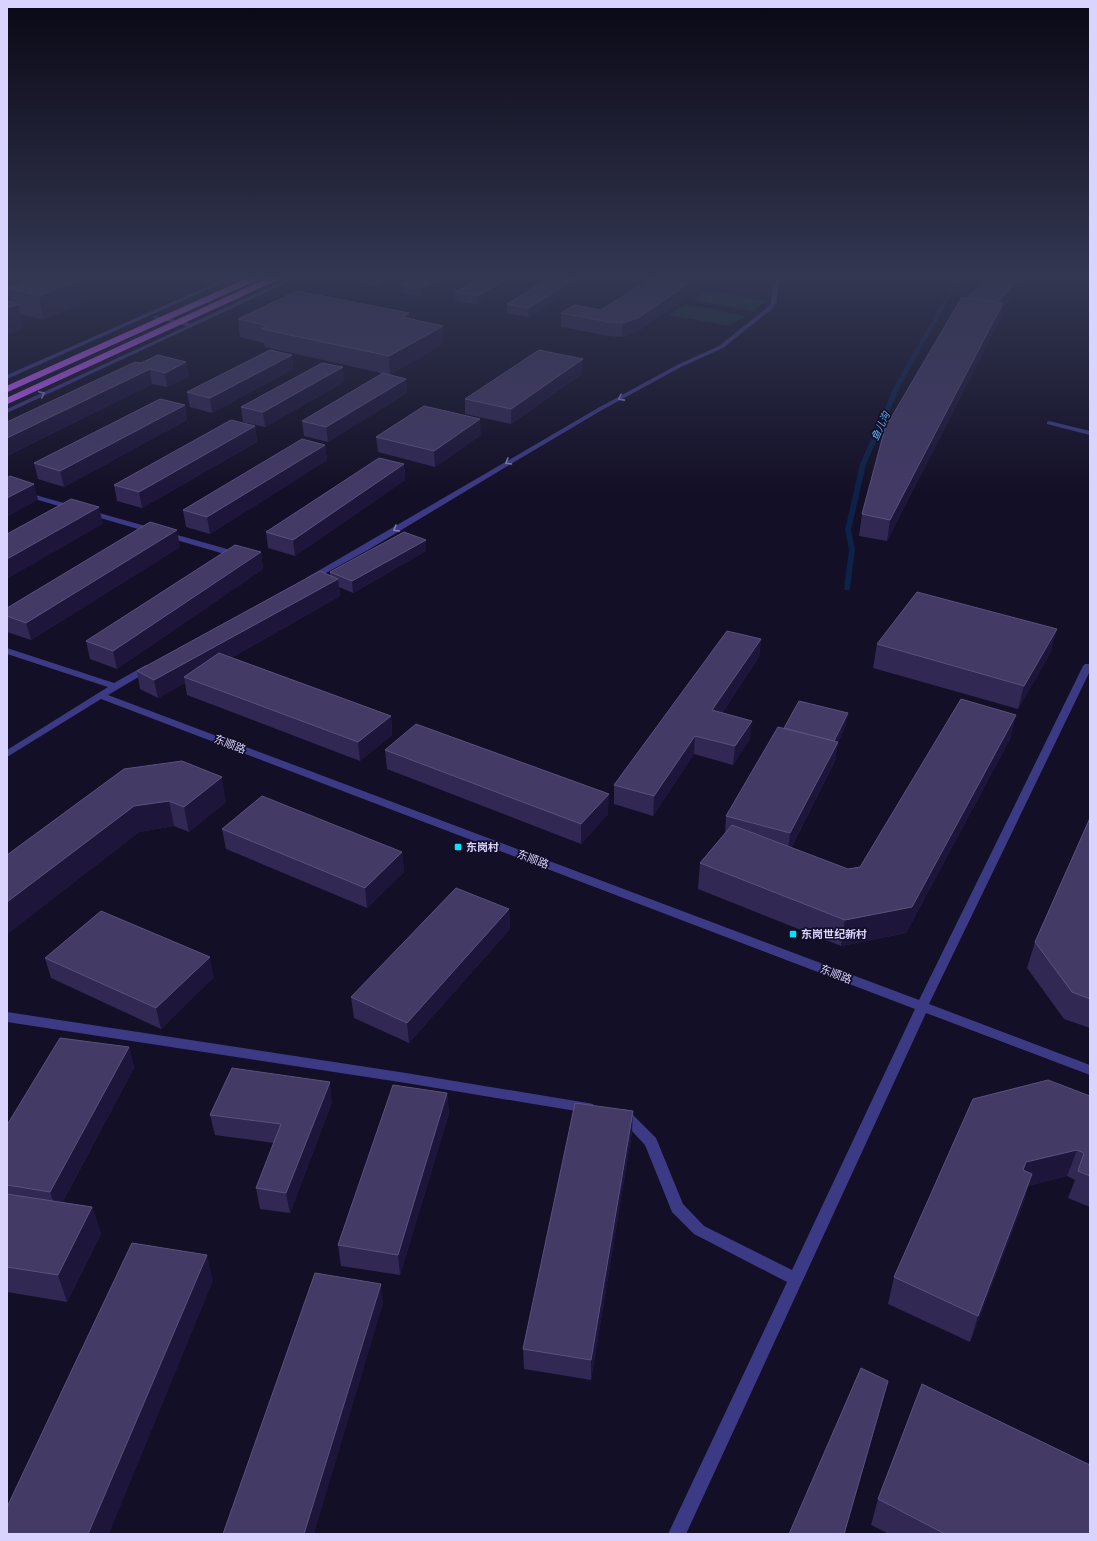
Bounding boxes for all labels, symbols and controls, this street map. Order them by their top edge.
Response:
one-way arrow [39,391,46,399]
one-way arrow [618,393,625,400]
water label: 鱼儿沟 [868,409,893,443]
one-way arrow [505,457,512,464]
one-way arrow [393,524,400,531]
street label: 东顺路 [212,732,248,756]
place label: 东岗村 [466,840,499,854]
marker: 东岗村 [453,842,463,852]
street label: 东顺路 [515,847,551,871]
place label: 东岗世纪新村 [801,927,867,941]
marker: 东岗世纪新村 [788,929,798,939]
street label: 东顺路 [818,962,854,986]

